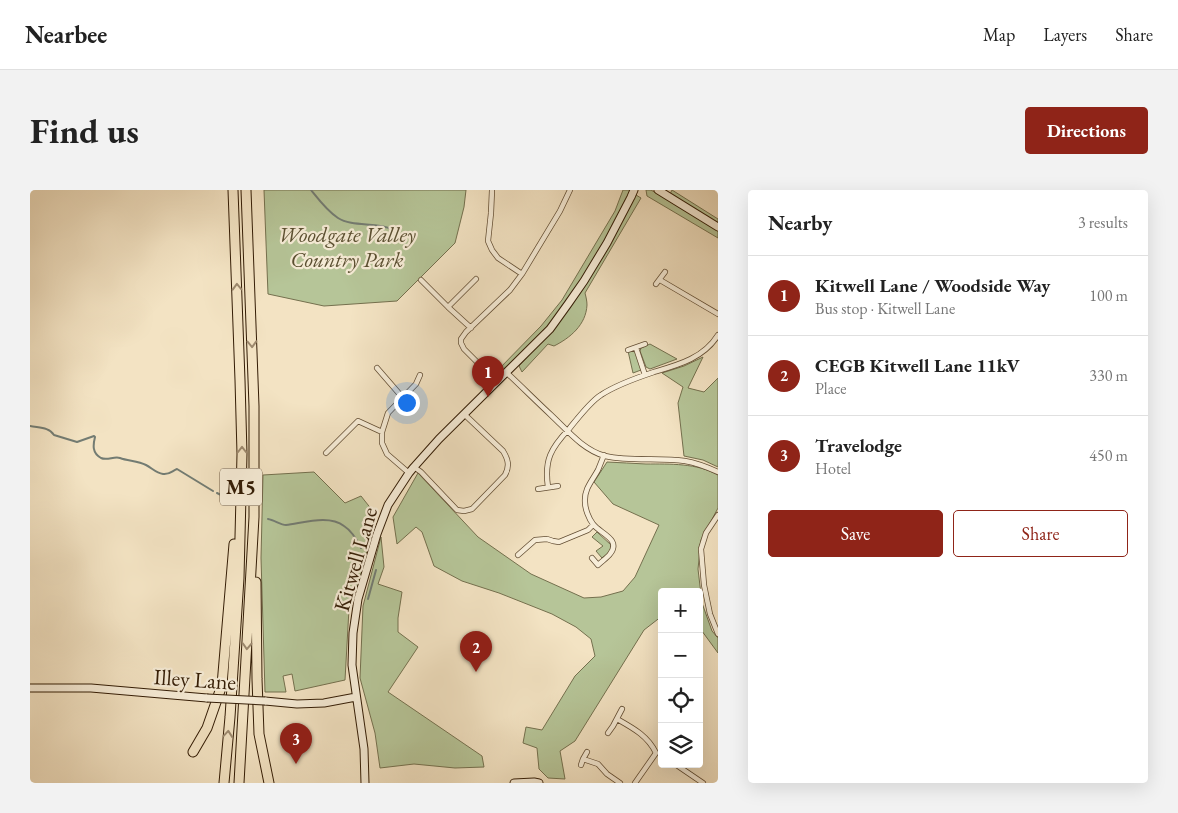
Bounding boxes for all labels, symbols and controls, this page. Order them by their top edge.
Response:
text: Nearbee [25,19,107,50]
text: Map [983,23,1015,46]
text: Layers [1043,23,1087,46]
text: Share [1115,23,1153,46]
button: Directions [1025,107,1148,154]
text: Find us [30,108,139,153]
text: Nearby [768,209,832,236]
text: 3 results [1078,212,1128,233]
park label: Woodgate Valley Country Park [278,220,416,274]
text: Kitwell Lane / Woodside Way [815,273,1050,298]
one-way arrow [232,283,242,291]
text: 1 [780,285,788,306]
text: 100 m [1089,285,1128,306]
text: Bus stop · Kitwell Lane [815,298,955,319]
one-way arrow [246,340,257,348]
text: CEGB Kitwell Lane 11kV [815,353,1020,378]
pin: 1 [472,356,504,397]
text: 2 [780,365,788,386]
text: 330 m [1089,365,1128,386]
text: Place [815,378,847,399]
your location [394,390,420,416]
text: Travelodge [815,433,902,458]
text: 3 [780,445,788,466]
text: 450 m [1089,445,1128,466]
one-way arrow [237,446,247,454]
text: Hotel [815,458,851,479]
road number: M5 [220,468,262,506]
street label: Kitwell Lane [327,503,384,615]
button: Save [768,510,943,557]
button: Share [953,510,1128,557]
map controls [658,588,703,768]
button: + [658,588,703,633]
pin: 2 [460,631,492,672]
button: − [658,633,703,678]
one-way arrow [241,642,252,650]
street label: Illey Lane [153,662,238,697]
button: locate [658,678,703,723]
pin: 3 [280,723,312,764]
button: layers [658,723,703,768]
one-way arrow [222,730,233,738]

